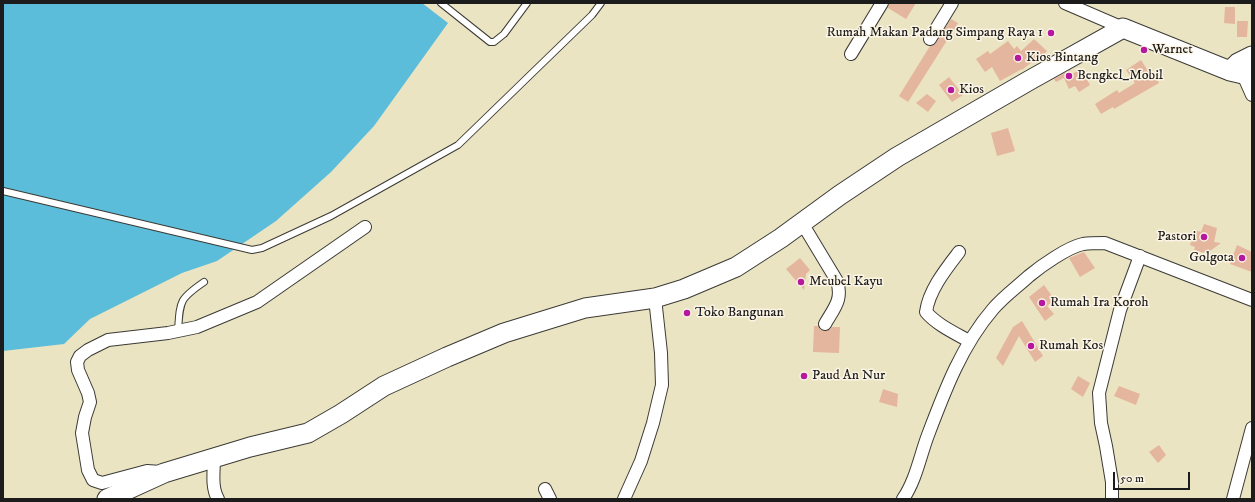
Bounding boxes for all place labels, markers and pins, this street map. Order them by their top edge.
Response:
place label: Rumah Makan Padang Simpang Raya 1 [827,25,1043,41]
marker: Rumah Makan Padang Simpang Raya 1 [1046,28,1056,38]
place label: Warnet [1152,42,1193,58]
marker: Warnet [1139,45,1149,55]
place label: Kios Bintang [1026,50,1098,66]
marker: Kios Bintang [1013,53,1023,63]
place label: Bengkel_Mobil [1077,68,1163,84]
marker: Bengkel_Mobil [1064,71,1074,81]
place label: Kios [959,82,984,98]
marker: Kios [946,85,956,95]
place label: Pastori [1157,229,1196,245]
marker: Pastori [1199,232,1209,242]
place label: Golgota [1189,250,1234,266]
marker: Golgota [1237,253,1247,263]
place label: Meubel Kayu [809,274,883,290]
marker: Meubel Kayu [796,277,806,287]
place label: Rumah Ira Koroh [1050,295,1149,311]
marker: Rumah Ira Koroh [1037,298,1047,308]
place label: Toko Bangunan [695,305,784,321]
marker: Toko Bangunan [682,308,692,318]
place label: Rumah Kos [1039,338,1103,354]
marker: Rumah Kos [1026,341,1036,351]
place label: Paud An Nur [812,368,885,384]
marker: Paud An Nur [799,371,809,381]

